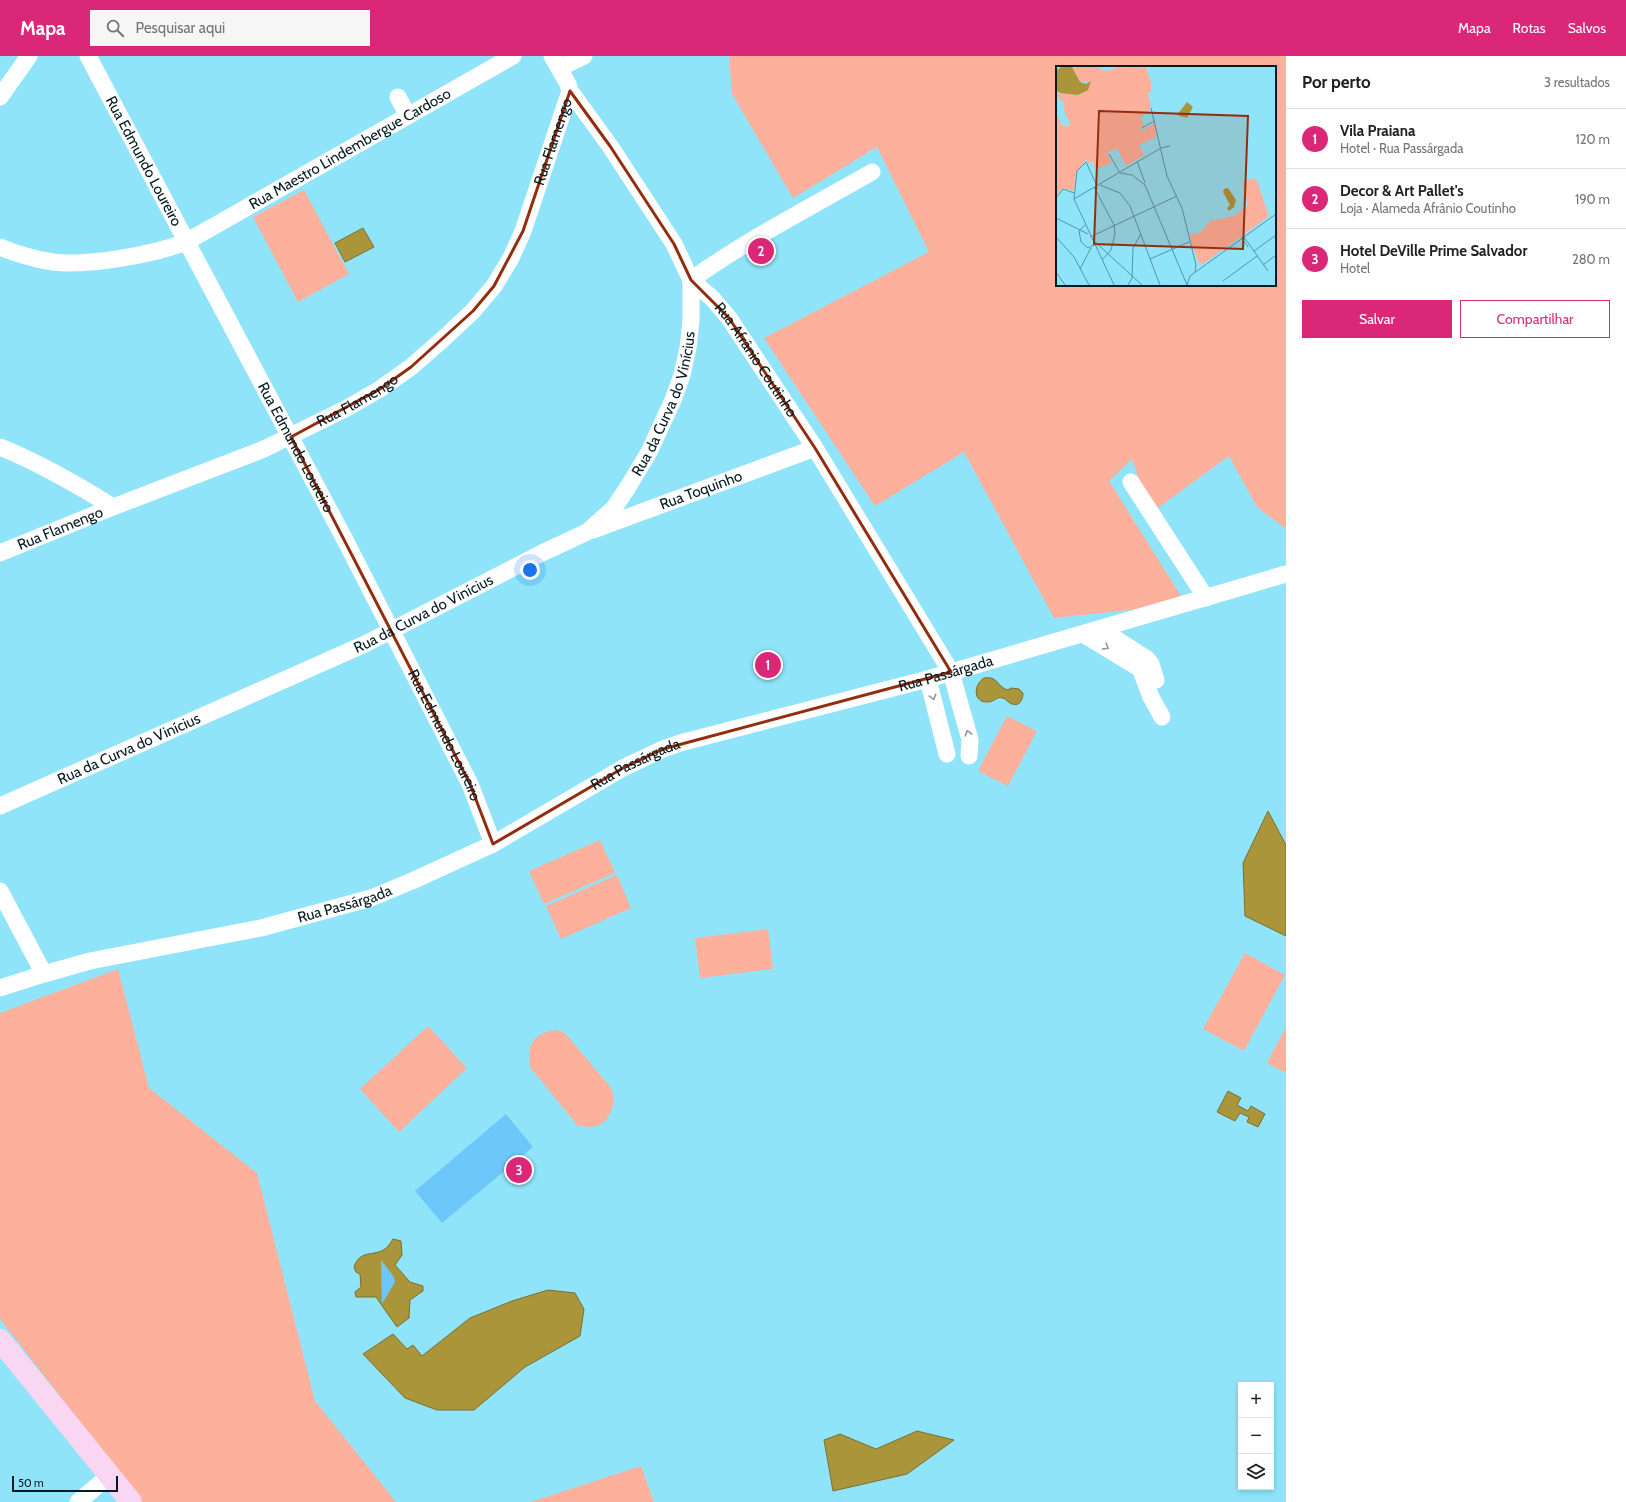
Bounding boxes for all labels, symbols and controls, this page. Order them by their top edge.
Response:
search box [90,10,370,46]
text: Mapa [20,17,66,40]
icon: search [104,17,126,39]
text: Pesquisar aqui [136,19,225,37]
text: Mapa [1458,19,1491,37]
text: Rotas [1513,19,1546,37]
text: Salvos [1568,19,1606,37]
inset map [1056,66,1276,286]
text: Por perto [1302,72,1371,92]
text: 3 resultados [1544,74,1610,90]
street label: Rua Maestro Lindembergue Cardoso [246,84,454,213]
street label: Rua Edmundo Loureiro [102,93,186,229]
street label: Rua Flamengo [530,96,576,188]
text: Vila Praiana [1340,122,1416,140]
text: 1 [1313,131,1317,147]
text: 120 m [1576,131,1610,147]
text: Hotel · Rua Passárgada [1340,140,1463,156]
text: Decor & Art Pallet's [1340,182,1464,200]
text: 2 [1312,191,1318,207]
text: 190 m [1575,191,1610,207]
text: Loja · Alameda Afrânio Coutinho [1340,200,1516,216]
pin: 2 [748,236,774,266]
text: Hotel DeVille Prime Salvador [1340,242,1527,260]
text: 3 [1311,251,1319,267]
text: 280 m [1572,251,1610,267]
text: Hotel [1340,260,1370,276]
street label: Rua Afrânio Coutinho [711,299,801,421]
button: Salvar [1302,300,1452,338]
button: Compartilhar [1460,300,1610,338]
street label: Rua da Curva do Vinícius [628,331,699,479]
street label: Rua Flamengo [314,370,402,431]
street label: Rua Edmundo Loureiro [254,379,338,515]
street label: Rua Toquinho [657,467,745,514]
street label: Rua Flamengo [15,503,106,554]
your location [520,560,540,580]
street label: Rua da Curva do Vinícius [351,571,496,657]
one-way arrow [1101,643,1109,650]
pin: 1 [755,650,781,680]
street label: Rua Passárgada [896,651,996,695]
street label: Rua Edmundo Loureiro [404,666,485,803]
one-way arrow [929,694,937,701]
street label: Rua da Curva do Vinícius [55,709,203,788]
one-way arrow [964,729,973,736]
street label: Rua Passárgada [587,735,683,794]
street label: Rua Passárgada [295,881,395,927]
pin: 3 [506,1155,532,1185]
map controls [1238,1382,1274,1490]
button: + [1238,1382,1274,1418]
button: − [1238,1418,1274,1454]
button: layers [1238,1454,1274,1490]
scale bar [12,1474,118,1493]
text: 50 m [18,1476,44,1490]

